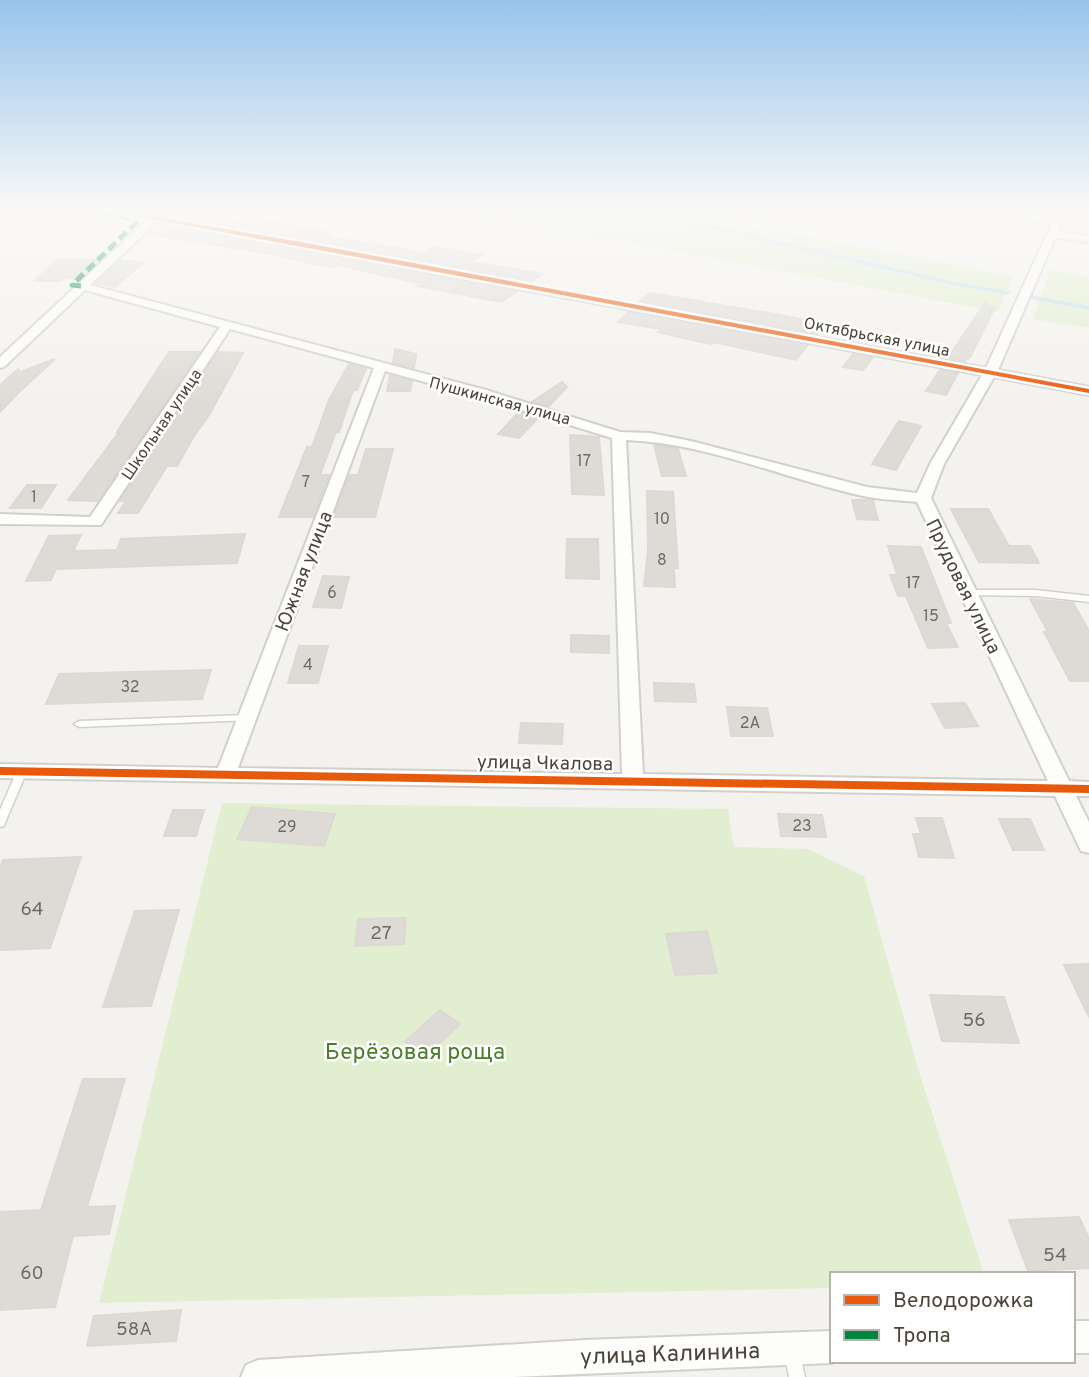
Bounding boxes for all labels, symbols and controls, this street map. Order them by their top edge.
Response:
street label: Октябрьская улица [802,314,951,362]
street label: Школьная улица [118,366,207,485]
street label: Пушкинская улица [427,373,572,430]
house number: 17 [577,452,591,472]
house number: 7 [302,473,310,493]
house number: 1 [31,488,37,508]
street label: Южная улица [271,508,339,635]
house number: 10 [654,510,670,530]
street label: Прудовая улица [919,515,1005,658]
house number: 8 [657,551,667,571]
house number: 17 [906,574,920,594]
house number: 6 [327,584,337,604]
house number: 15 [923,607,939,627]
house number: 4 [303,656,313,676]
house number: 32 [120,678,140,698]
house number: 2А [740,714,760,734]
street label: улица Чкалова [477,751,613,777]
house number: 23 [792,817,812,837]
house number: 29 [277,818,297,838]
house number: 64 [20,898,44,922]
house number: 27 [370,922,392,946]
house number: 56 [962,1009,986,1033]
park label: Берёзовая роща [325,1039,505,1068]
house number: 54 [1043,1244,1067,1268]
house number: 60 [20,1262,44,1286]
legend [830,1272,1075,1363]
text: Велодорожка [893,1288,1033,1315]
house number: 58А [116,1318,152,1342]
text: Тропа [893,1323,951,1350]
street label: улица Калинина [580,1338,761,1373]

